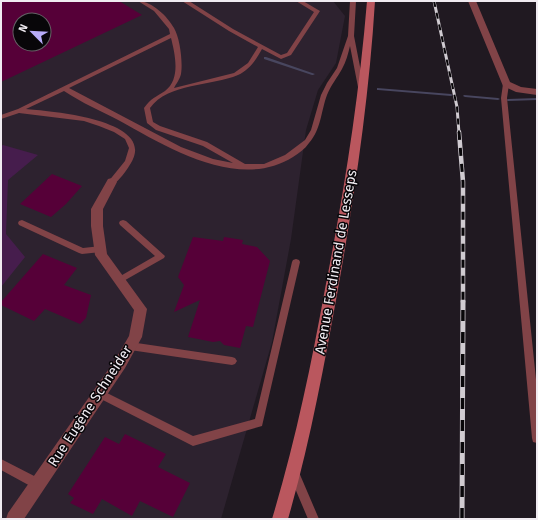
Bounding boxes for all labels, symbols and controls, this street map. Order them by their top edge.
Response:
north arrow [12,12,52,52]
text: N [16,22,31,34]
street label: Avenue Ferdinand de Lesseps [311,168,361,356]
street label: Rue Eugène Schneider [44,342,136,470]

